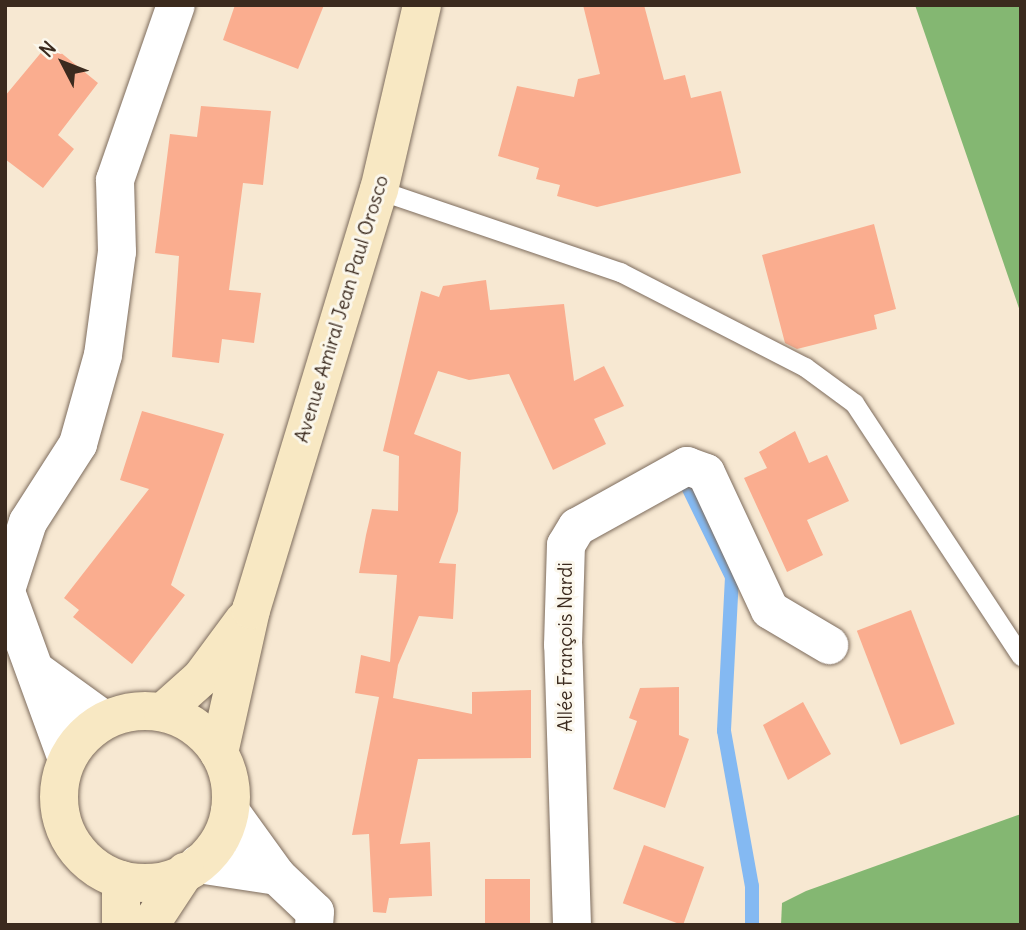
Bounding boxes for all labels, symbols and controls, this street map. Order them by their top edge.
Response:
north arrow [28,28,98,98]
text: N [34,36,61,62]
street label: Avenue Amiral Jean Paul Orosco [290,173,394,445]
street label: Allée François Nardi [555,562,577,732]

